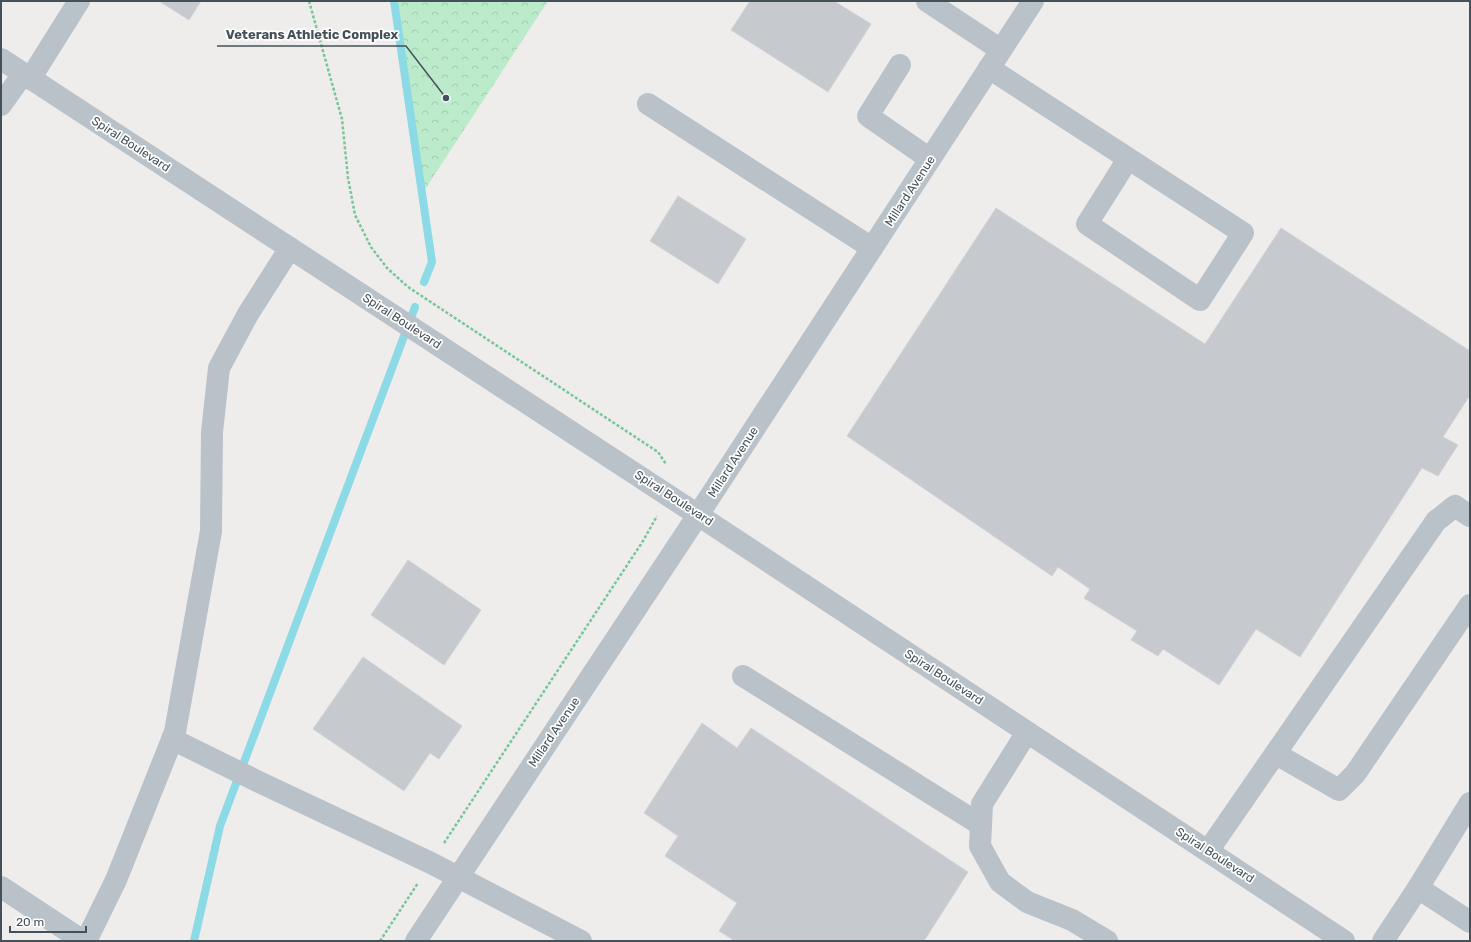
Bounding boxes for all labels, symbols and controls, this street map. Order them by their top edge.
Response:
callout: Veterans Athletic Complex [217,21,406,46]
text: Veterans Athletic Complex [226,27,399,42]
street label: Spiral Boulevard [89,113,173,175]
street label: Millard Avenue [882,153,938,229]
street label: Spiral Boulevard [360,290,444,352]
street label: Millard Avenue [705,424,761,500]
street label: Spiral Boulevard [632,467,716,529]
street label: Spiral Boulevard [902,646,986,708]
street label: Millard Avenue [526,694,583,770]
street label: Spiral Boulevard [1173,824,1257,886]
scale bar [10,908,86,934]
text: 20 m [16,915,44,929]

